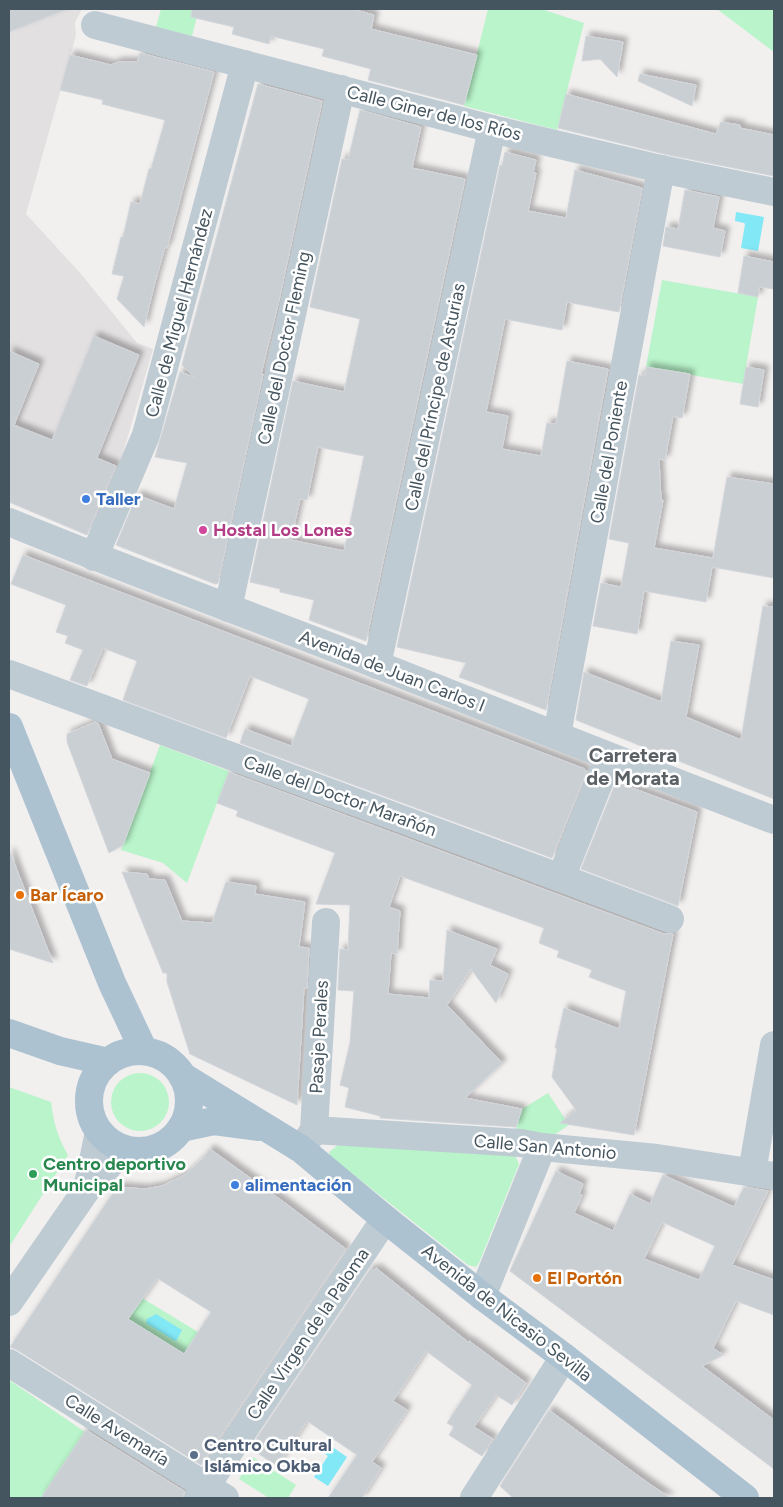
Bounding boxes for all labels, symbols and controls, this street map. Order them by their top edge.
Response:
street label: Calle Giner de los Ríos [345,81,523,145]
street label: Calle de Miguel Hernández [141,206,218,420]
street label: Calle del Doctor Fleming [253,249,315,447]
street label: Calle del Príncipe de Asturias [400,281,470,513]
street label: Calle del Poniente [586,379,632,525]
place label: Taller [96,488,141,510]
marker: Taller [80,493,92,505]
place label: Hostal Los Lones [213,519,353,541]
marker: Hostal Los Lones [197,524,209,536]
street label: Avenida de Juan Carlos I [296,625,488,717]
district label: Carretera de Morata [586,743,680,790]
street label: Calle del Doctor Marañón [241,751,439,841]
place label: Bar Ícaro [30,884,104,906]
marker: Bar Ícaro [14,889,26,901]
street label: Pasaje Perales [305,980,333,1094]
street label: Calle San Antonio [473,1130,617,1164]
place label: Centro deportivo Municipal [43,1153,186,1196]
marker: Centro deportivo Municipal [27,1168,39,1180]
place label: alimentación [245,1174,352,1196]
marker: alimentación [229,1179,241,1191]
street label: Avenida de Nicasio Sevilla [418,1240,596,1386]
street label: Calle Virgen de la Paloma [242,1244,374,1424]
place label: El Portón [547,1267,622,1289]
marker: El Portón [531,1272,543,1284]
street label: Calle Avemaría [61,1389,173,1471]
place label: Centro Cultural Islámico Okba [204,1434,332,1477]
marker: Centro Cultural Islámico Okba [188,1449,200,1461]

